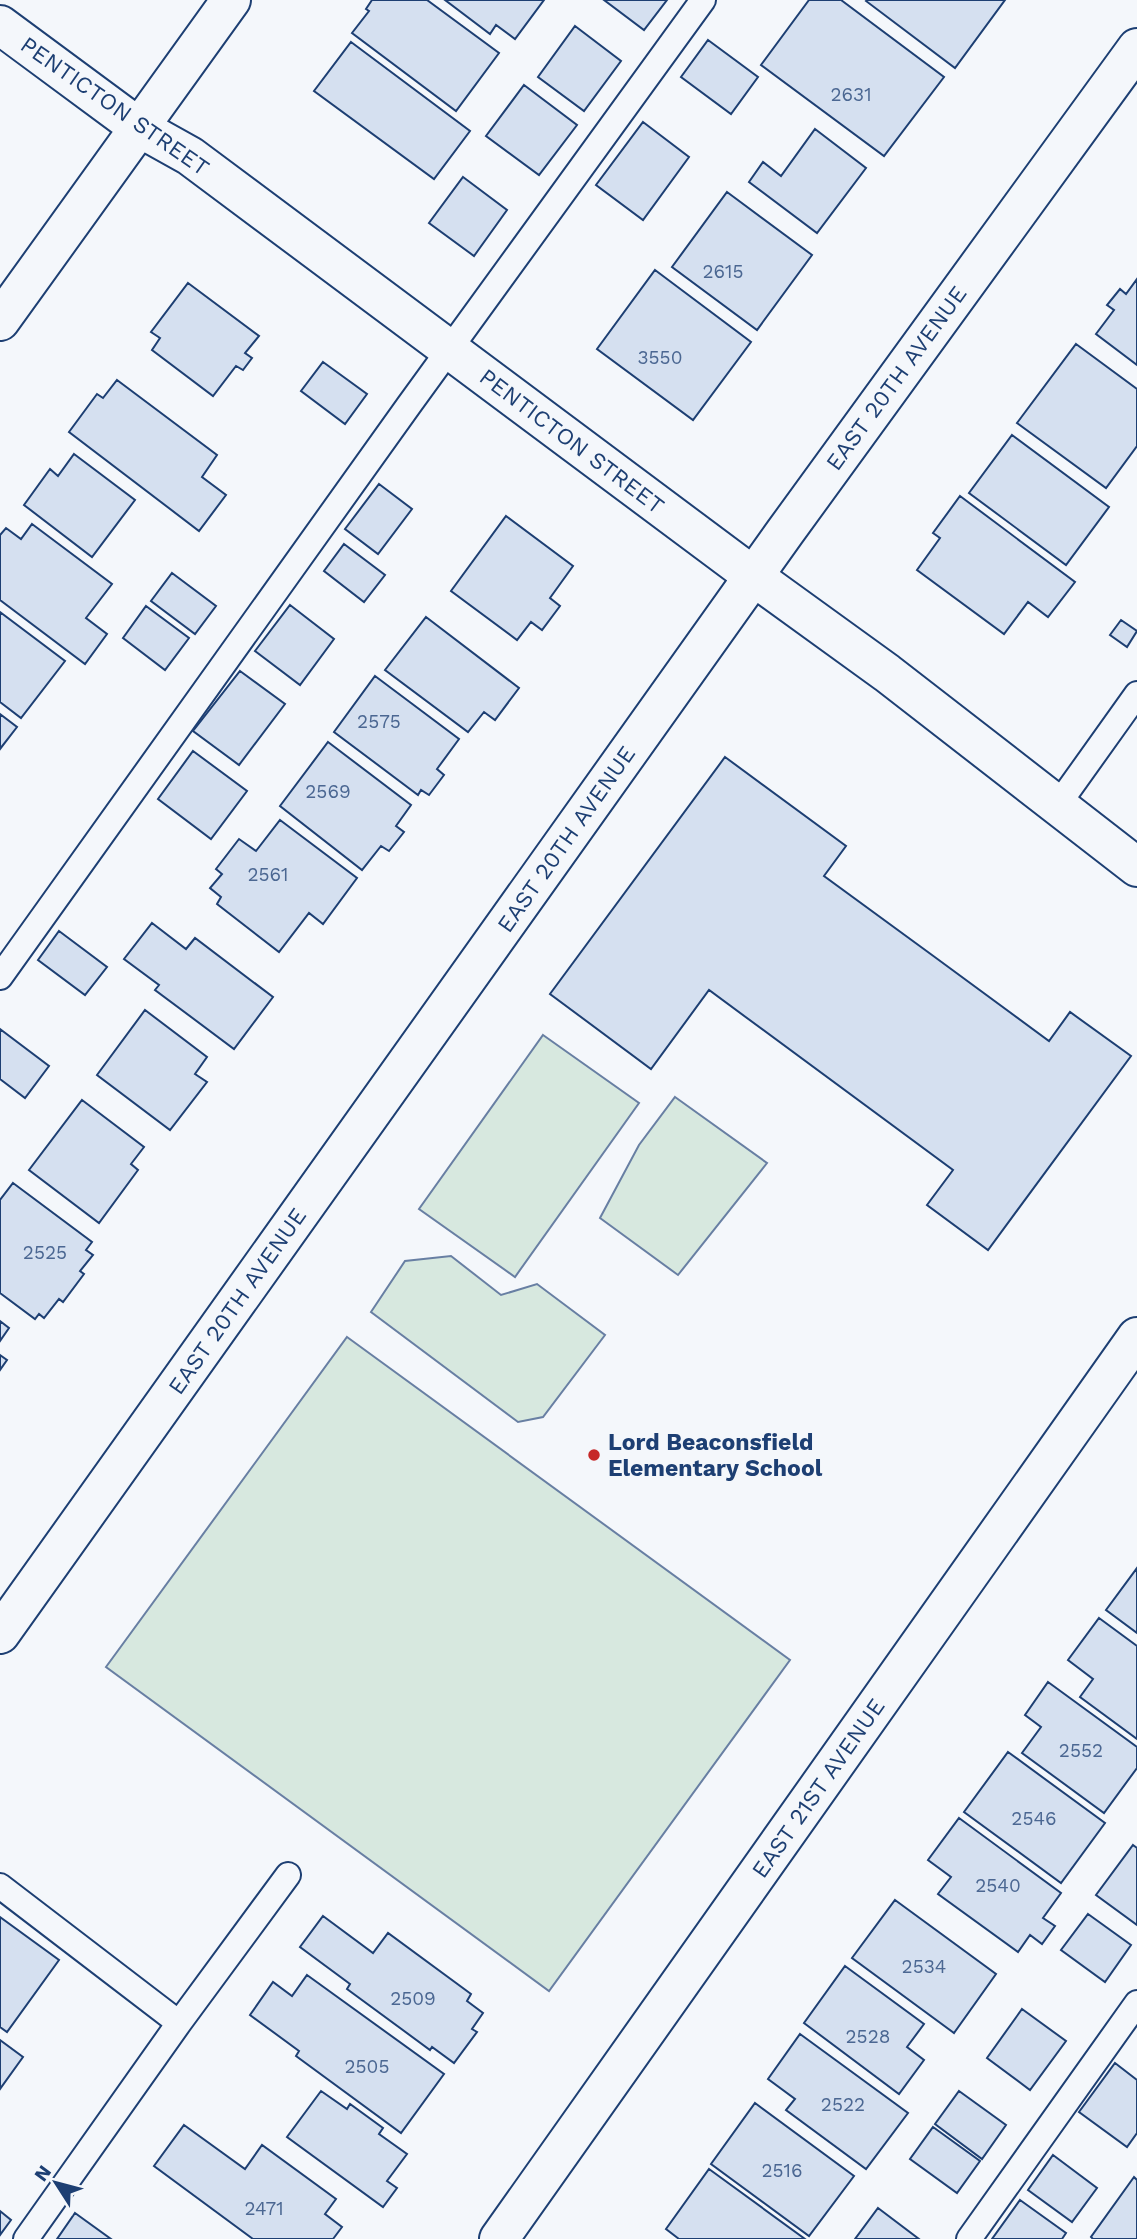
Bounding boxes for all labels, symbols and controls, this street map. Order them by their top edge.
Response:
street label: PENTICTON STREET [15,31,214,182]
house number: 2631 [830,83,872,106]
house number: 2615 [702,260,744,283]
street label: EAST 20TH AVENUE [820,281,972,476]
house number: 3550 [637,346,683,369]
street label: PENTICTON STREET [474,363,669,520]
house number: 2575 [357,710,401,733]
street label: EAST 20TH AVENUE [492,741,641,938]
house number: 2569 [305,780,351,803]
house number: 2561 [247,863,289,886]
street label: EAST 20TH AVENUE [163,1203,312,1400]
house number: 2525 [23,1241,67,1264]
place label: Lord Beaconsfield Elementary School [608,1429,823,1482]
marker: Lord Beaconsfield Elementary School [586,1447,602,1463]
street label: EAST 21ST AVENUE [746,1693,890,1883]
house number: 2552 [1059,1739,1103,1762]
house number: 2546 [1011,1807,1057,1830]
house number: 2540 [975,1874,1021,1897]
house number: 2534 [902,1955,946,1978]
house number: 2509 [390,1987,436,2010]
house number: 2528 [846,2025,890,2048]
house number: 2505 [344,2055,390,2078]
house number: 2522 [821,2093,865,2116]
north arrow [21,2148,91,2218]
house number: 2516 [761,2159,803,2182]
text: N [29,2161,56,2186]
house number: 2471 [244,2197,284,2220]

